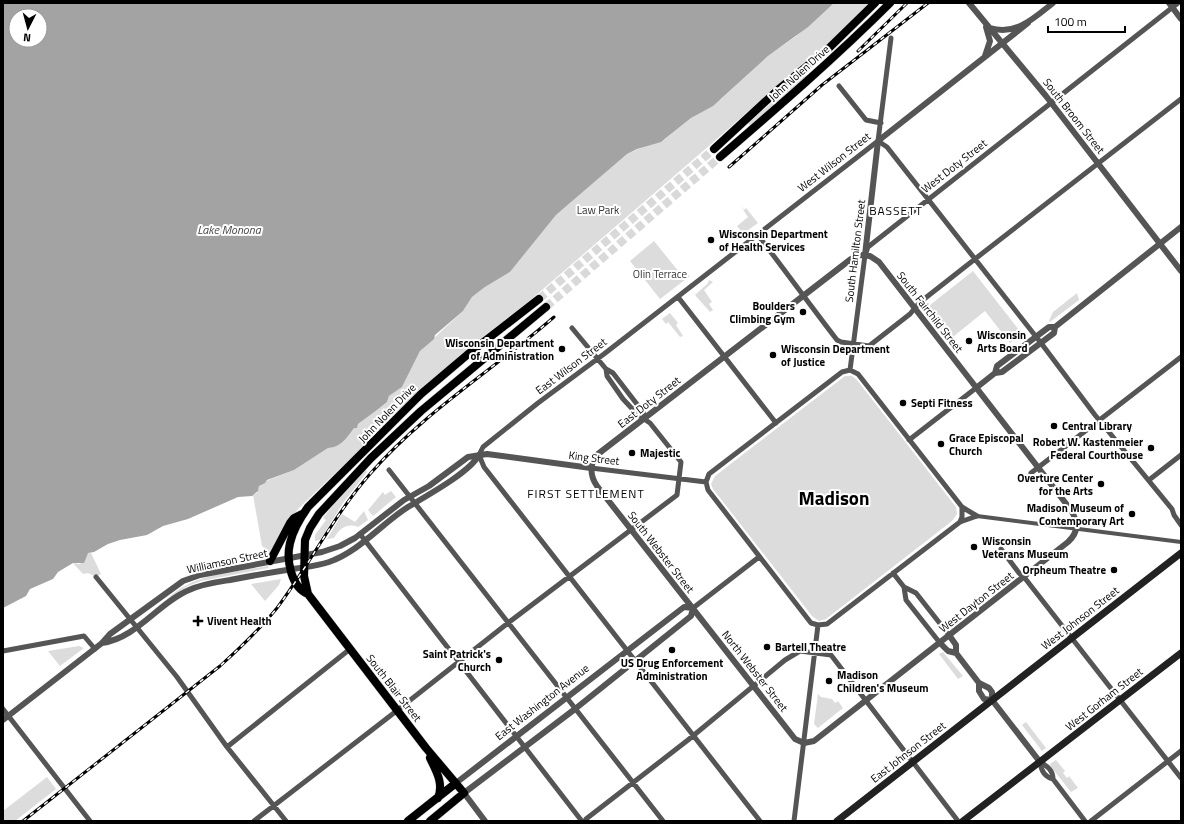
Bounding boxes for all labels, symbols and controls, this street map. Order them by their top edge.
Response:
north arrow [8,8,48,48]
scale bar [1048,8,1125,34]
text: 100 m [1054,12,1087,31]
text: N [22,30,32,46]
street label: John Nolen Drive [765,41,833,105]
street label: South Broom Street [1039,75,1109,157]
street label: West Wilson Street [794,128,874,196]
street label: West Doty Street [918,135,990,197]
street label: South Hamilton Street [841,199,869,303]
district label: BASSETT [869,201,923,220]
park label: Law Park [577,202,620,218]
water label: Lake Monona [197,220,262,239]
place label: Wisconsin Department of Health Services [719,226,828,255]
marker: Wisconsin Department of Health Services [706,235,716,245]
park label: Olin Terrace [633,266,688,282]
street label: South Fairchild Street [893,268,967,356]
place label: Boulders Climbing Gym [729,298,795,327]
marker: Boulders Climbing Gym [798,307,808,317]
place label: Wisconsin Arts Board [977,327,1028,356]
street label: East Wilson Street [532,334,610,398]
place label: Wisconsin Department of Administration [445,335,554,364]
marker: Wisconsin Arts Board [964,336,974,346]
place label: Wisconsin Department of Justice [781,341,890,370]
marker: Wisconsin Department of Administration [557,344,567,354]
marker: Wisconsin Department of Justice [768,350,778,360]
street label: East Doty Street [614,372,684,432]
street label: John Nolen Drive [355,379,420,446]
place label: Septi Fitness [911,395,973,411]
marker: Septi Fitness [898,398,908,408]
place label: Central Library [1062,418,1133,434]
marker: Central Library [1049,421,1059,431]
place label: Grace Episcopal Church [949,430,1024,459]
place label: Robert W. Kastenmeier Federal Courthouse [1033,434,1143,463]
marker: Grace Episcopal Church [936,439,946,449]
marker: Robert W. Kastenmeier Federal Courthouse [1146,443,1156,453]
place label: Majestic [640,445,681,461]
street label: King Street [568,447,620,469]
marker: Majestic [627,448,637,458]
place label: Overture Center for the Arts [1017,470,1093,499]
marker: Overture Center for the Arts [1096,479,1106,489]
district label: Madison [799,483,869,512]
district label: FIRST SETTLEMENT [527,484,645,503]
place label: Madison Museum of Contemporary Art [1027,500,1124,529]
street label: South Webster Street [624,508,698,596]
marker: Madison Museum of Contemporary Art [1127,509,1137,519]
place label: Wisconsin Veterans Museum [982,533,1069,562]
marker: Wisconsin Veterans Museum [969,542,979,552]
street label: Williamson Street [185,545,269,577]
place label: Orpheum Theatre [1023,562,1106,578]
marker: Orpheum Theatre [1109,565,1119,575]
street label: West Dayton Street [935,568,1017,636]
street label: West Johnson Street [1038,582,1122,653]
place label: Vivent Health [207,613,272,629]
marker: Vivent Health [192,615,204,627]
street label: North Webster Street [718,627,792,715]
place label: Bartell Theatre [775,639,847,655]
marker: Bartell Theatre [762,642,772,652]
marker: US Drug Enforcement Administration [667,645,677,655]
place label: Saint Patrick's Church [423,646,491,675]
street label: South Blair Street [363,651,426,725]
marker: Saint Patrick's Church [494,655,504,665]
place label: US Drug Enforcement Administration [621,655,723,684]
street label: East Washington Avenue [492,660,593,744]
street label: West Gorham Street [1062,664,1146,734]
place label: Madison Children's Museum [837,667,928,696]
marker: Madison Children's Museum [824,676,834,686]
street label: East Johnson Street [867,717,949,786]

